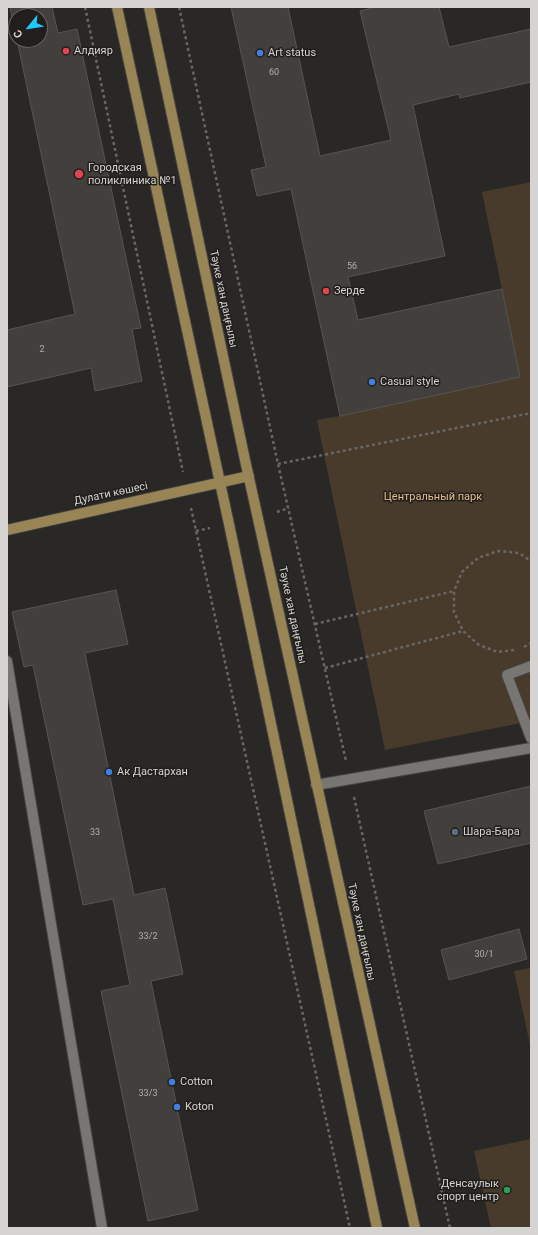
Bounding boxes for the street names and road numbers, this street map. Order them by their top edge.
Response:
street label: Тәуке хан даңғылы [206,249,240,349]
street label: Дулати көшесі [73,480,149,508]
street label: Тәуке хан даңғылы [275,565,309,665]
street label: Тәуке хан даңғылы [344,882,378,982]

